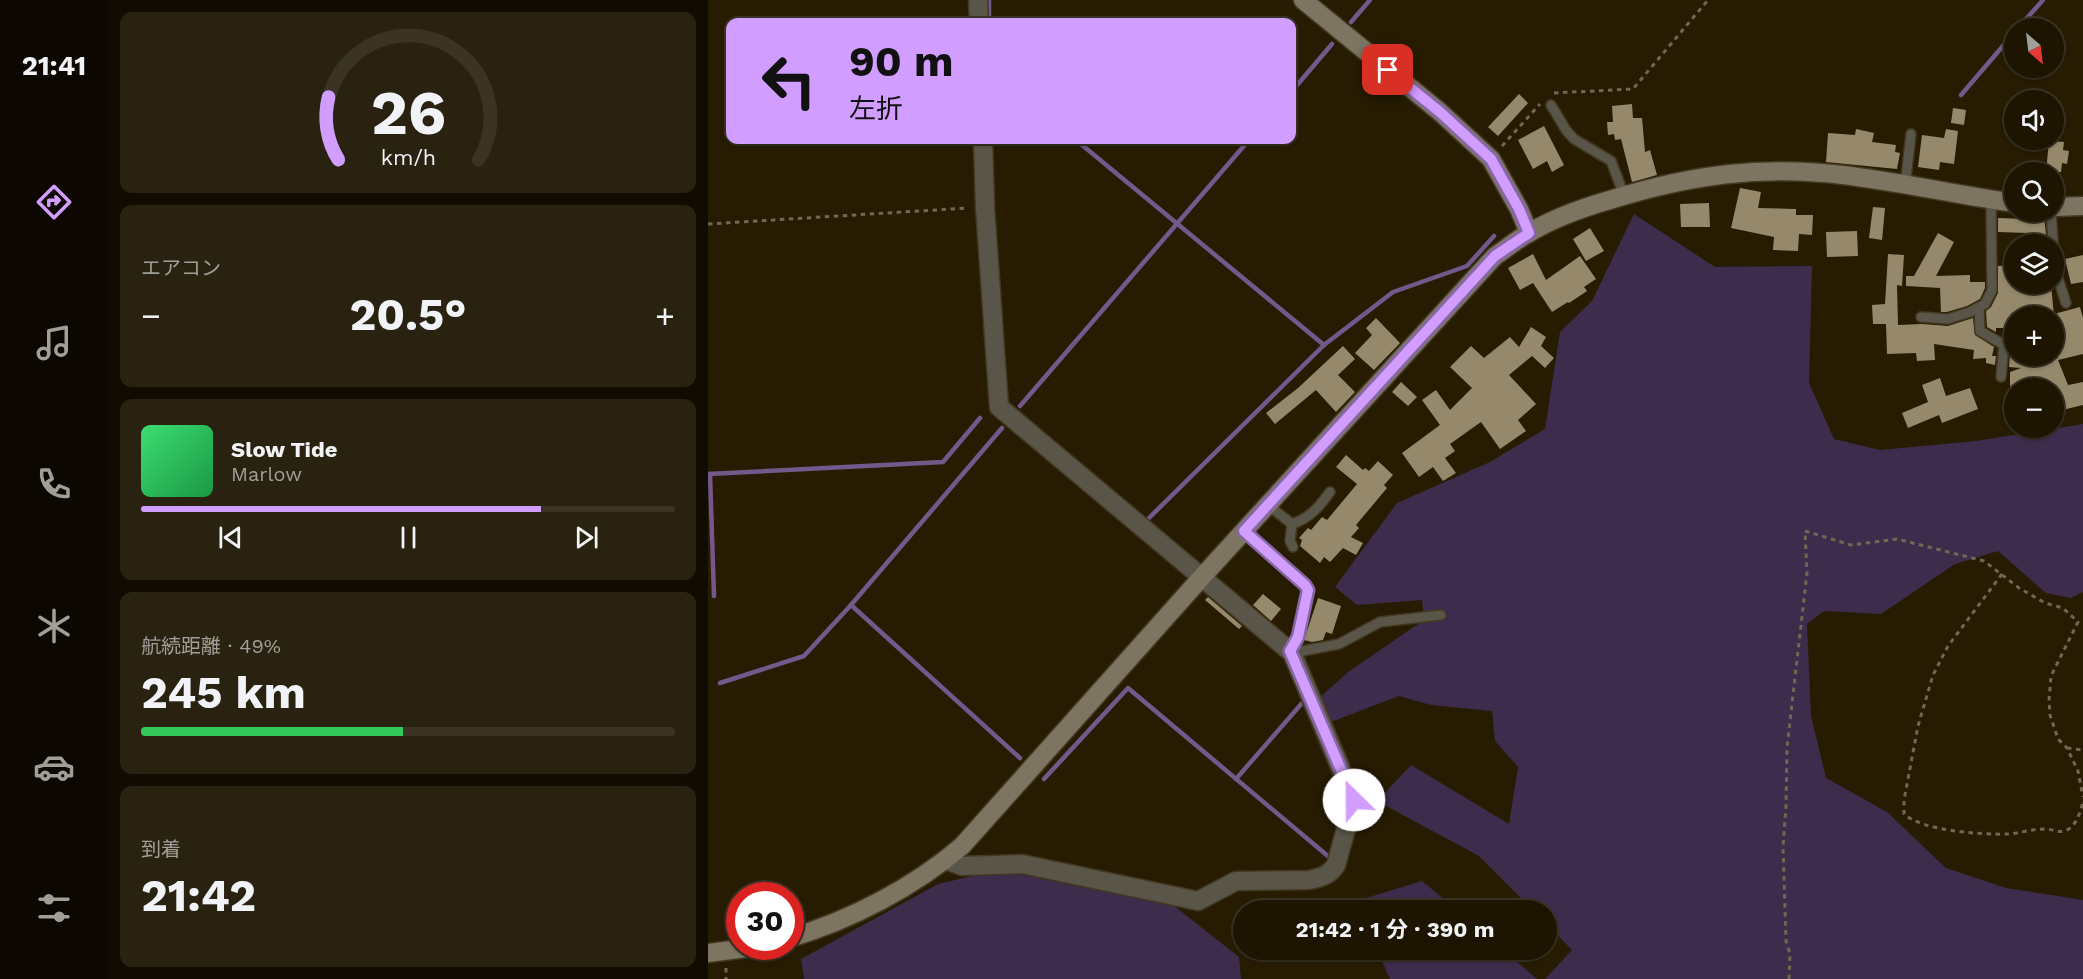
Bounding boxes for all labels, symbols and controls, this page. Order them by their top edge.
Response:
north arrow [2004,18,2064,78]
map controls [2004,18,2064,438]
text: 90 m [849,37,953,86]
icon: left [750,42,828,120]
pin [1362,44,1413,95]
text: 21:41 [22,50,86,82]
icon: arrive [1371,53,1404,86]
text: 26 [370,76,446,149]
button: sound [2004,90,2064,150]
text: 左折 [849,93,903,125]
text: km/h [380,145,436,170]
button: search [2004,162,2064,222]
icon: directions [33,181,75,223]
button: layers [2004,234,2064,294]
text: エアコン [141,256,221,280]
text: 20.5° [350,288,466,341]
text: − [141,296,161,335]
text: + [655,296,675,335]
button: + [2004,306,2064,366]
icon: music [33,322,75,364]
button: − [2004,378,2064,438]
text: Slow Tide [231,437,338,462]
text: Marlow [231,462,302,486]
icon: phone [33,463,75,505]
icon: previous [214,521,247,554]
icon: pause [392,521,425,554]
icon: next [570,521,603,554]
icon: climate [33,605,75,647]
text: 航続距離 · 49% [141,634,281,658]
text: 245 km [141,666,306,719]
icon: car [33,746,75,788]
position arrow [1322,768,1386,832]
text: 到着 [141,837,181,861]
text: 21:42 [141,869,256,922]
speed limit sign: 30 [726,882,804,960]
icon: filters [33,887,75,929]
text: 21:42 · 1 分 · 390 m [1296,917,1494,942]

